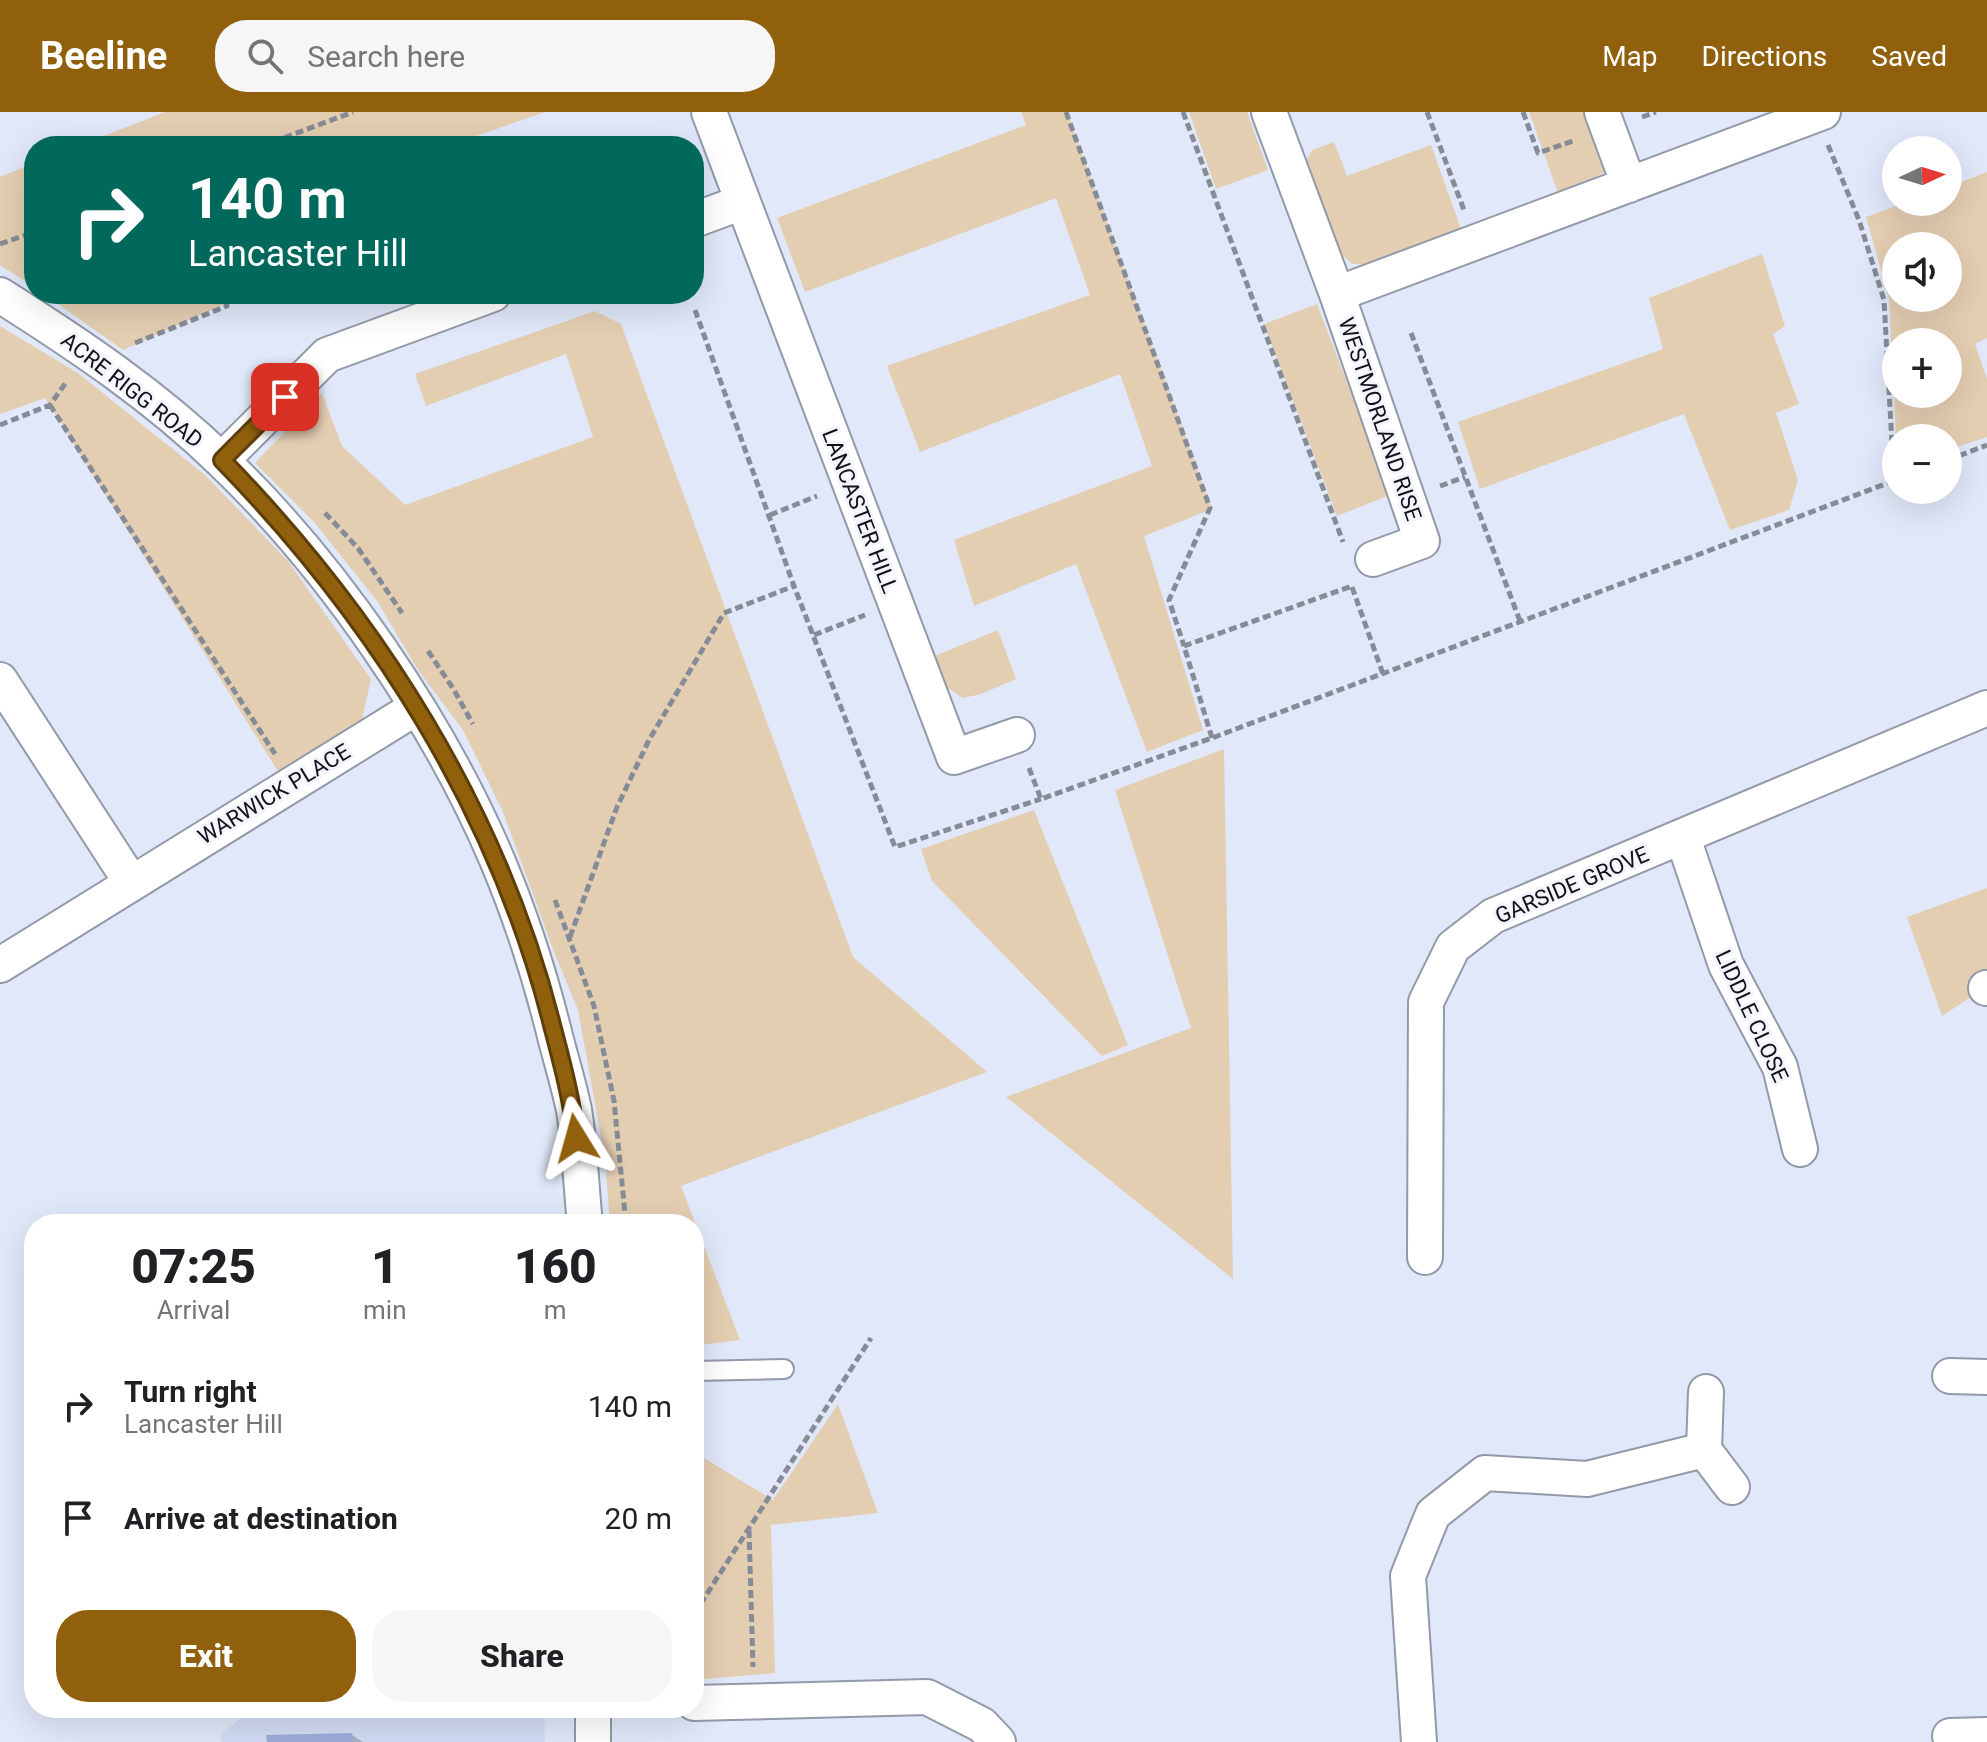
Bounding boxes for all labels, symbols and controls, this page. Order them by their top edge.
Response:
search box [215,20,775,92]
text: Beeline [40,34,167,78]
icon: search [243,34,287,78]
text: Search here [307,39,465,74]
text: Map [1602,40,1658,73]
text: Directions [1702,40,1827,73]
text: Saved [1871,40,1947,73]
north arrow [1882,136,1962,216]
map controls [1882,136,1962,504]
text: 140 m [188,166,347,232]
icon: right [56,168,160,272]
button: sound [1882,232,1962,312]
text: Lancaster Hill [188,233,408,275]
street label: WESTMORLAND RISE [1333,314,1427,524]
street label: ACRE RIGG ROAD [56,327,208,453]
button: + [1882,328,1962,408]
pin [251,363,319,431]
icon: arrive [263,375,307,419]
button: − [1882,424,1962,504]
street label: LANCASTER HILL [817,425,903,597]
street label: WARWICK PLACE [193,739,355,849]
street label: GARSIDE GROVE [1491,841,1653,929]
street label: LIDDLE CLOSE [1711,946,1793,1086]
position arrow [534,1096,618,1180]
text: 07:25 [131,1238,256,1295]
text: 1 [371,1238,399,1295]
text: 160 [514,1238,597,1295]
text: Arrival [157,1295,230,1325]
text: min [363,1295,407,1325]
text: m [544,1295,567,1325]
text: Turn right [124,1374,257,1409]
icon: right [56,1384,100,1428]
text: 140 m [588,1389,672,1424]
text: Lancaster Hill [124,1409,283,1439]
icon: arrive [56,1496,100,1540]
text: Arrive at destination [124,1501,398,1536]
text: 20 m [605,1501,672,1536]
button: Exit [56,1610,356,1702]
button: Share [372,1610,672,1702]

